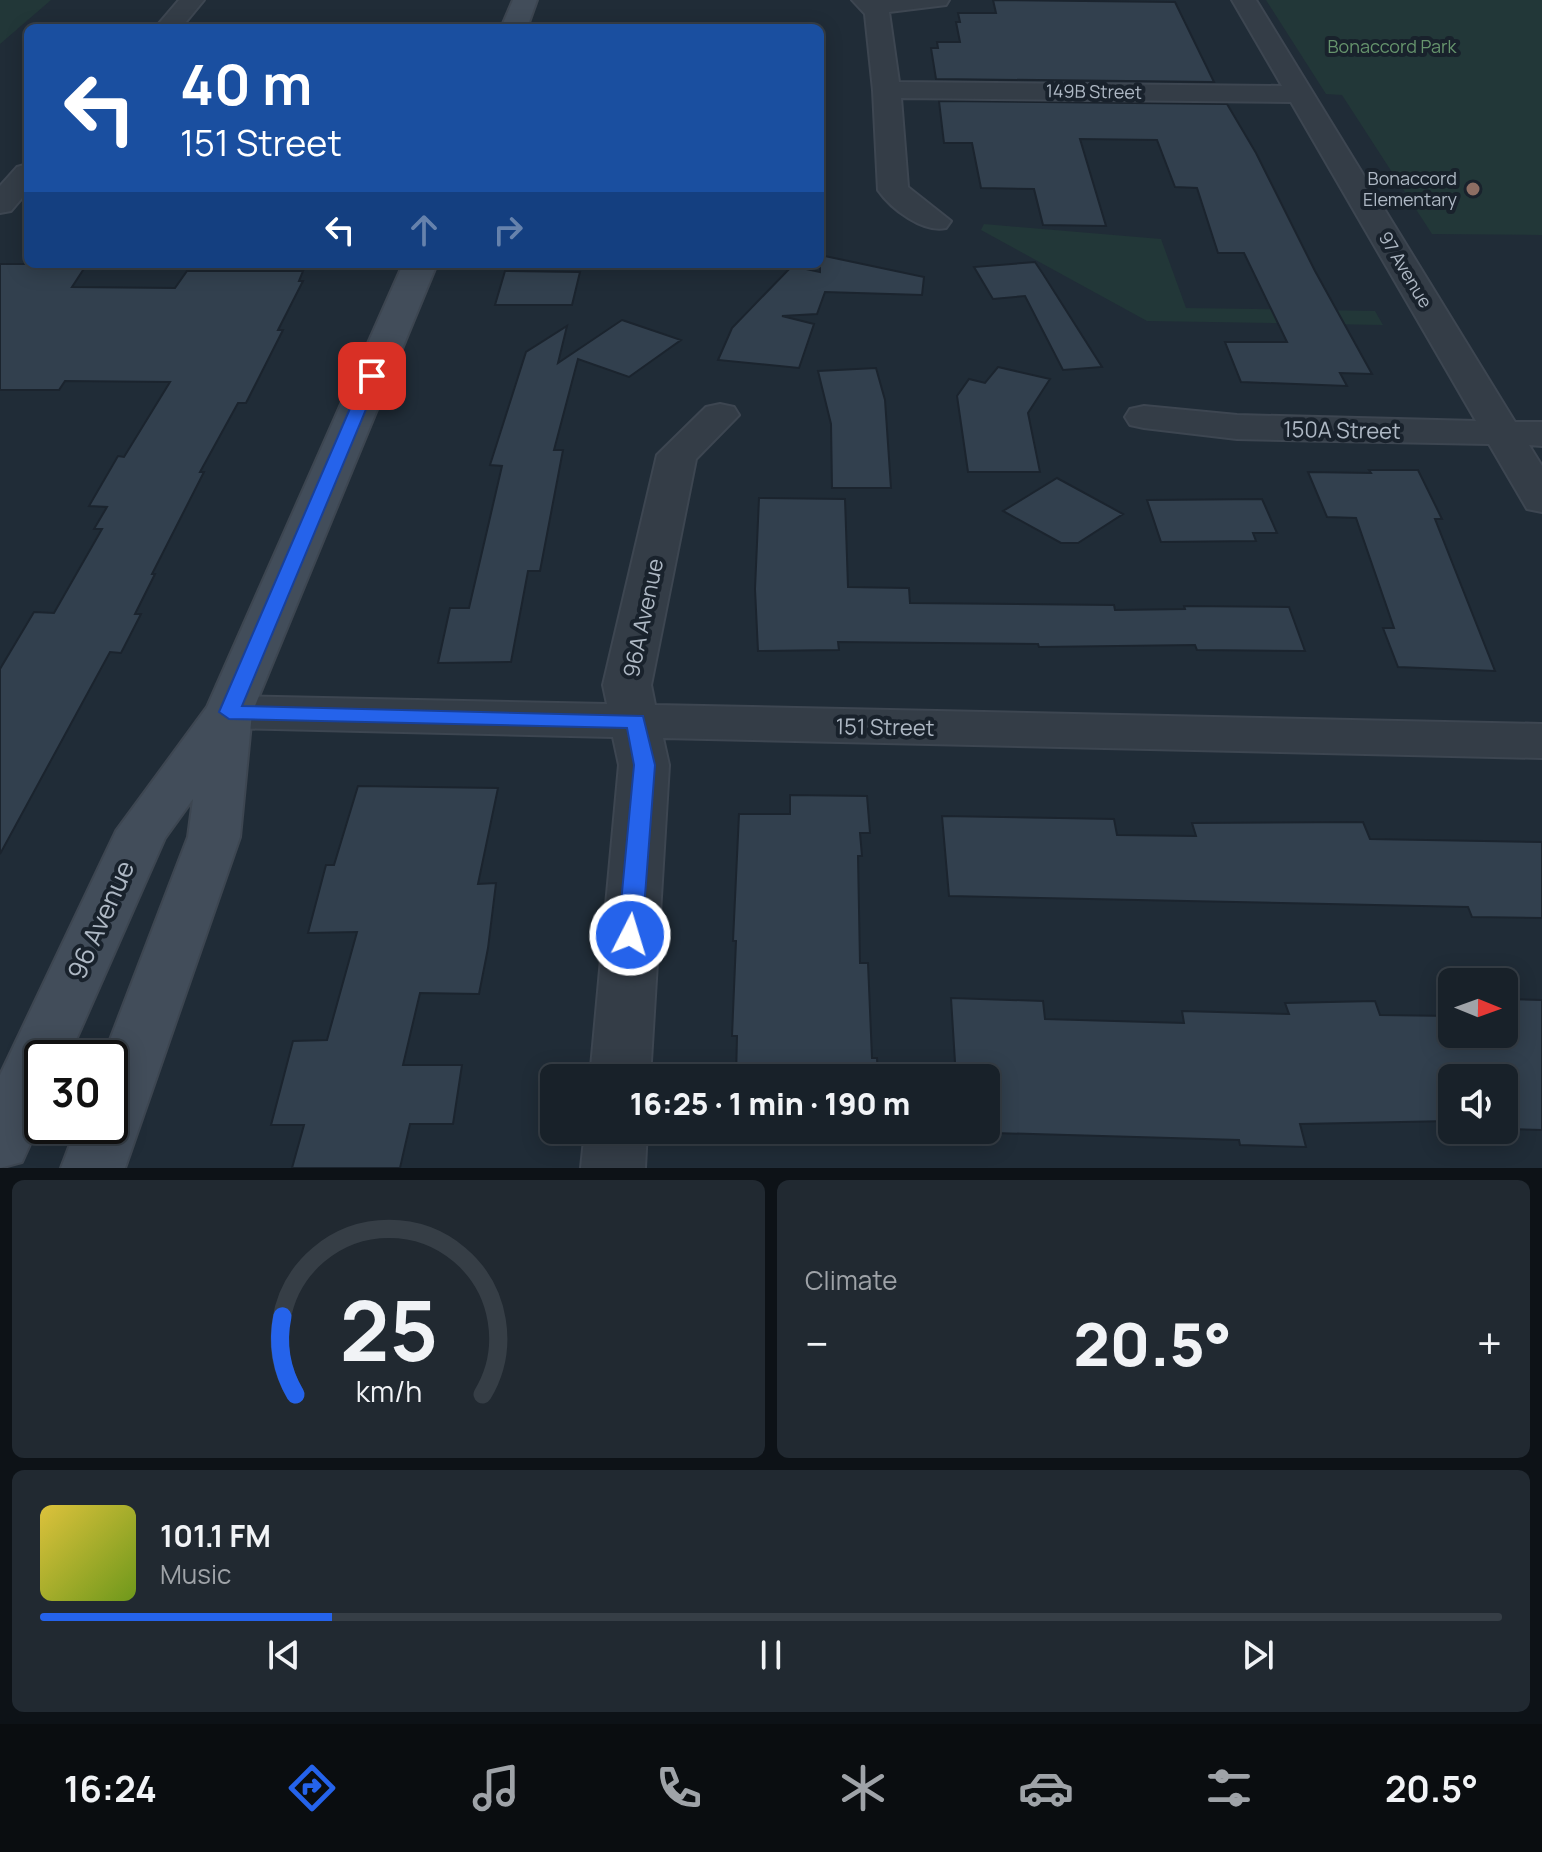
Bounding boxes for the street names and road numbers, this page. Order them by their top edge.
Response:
street label: 149B Street [1046,78,1142,104]
street label: 97 Avenue [1374,227,1438,312]
street label: 150A Street [1283,414,1401,446]
street label: 96A Avenue [616,556,670,680]
street label: 151 Street [835,711,935,743]
street label: 96 Avenue [58,854,142,985]

